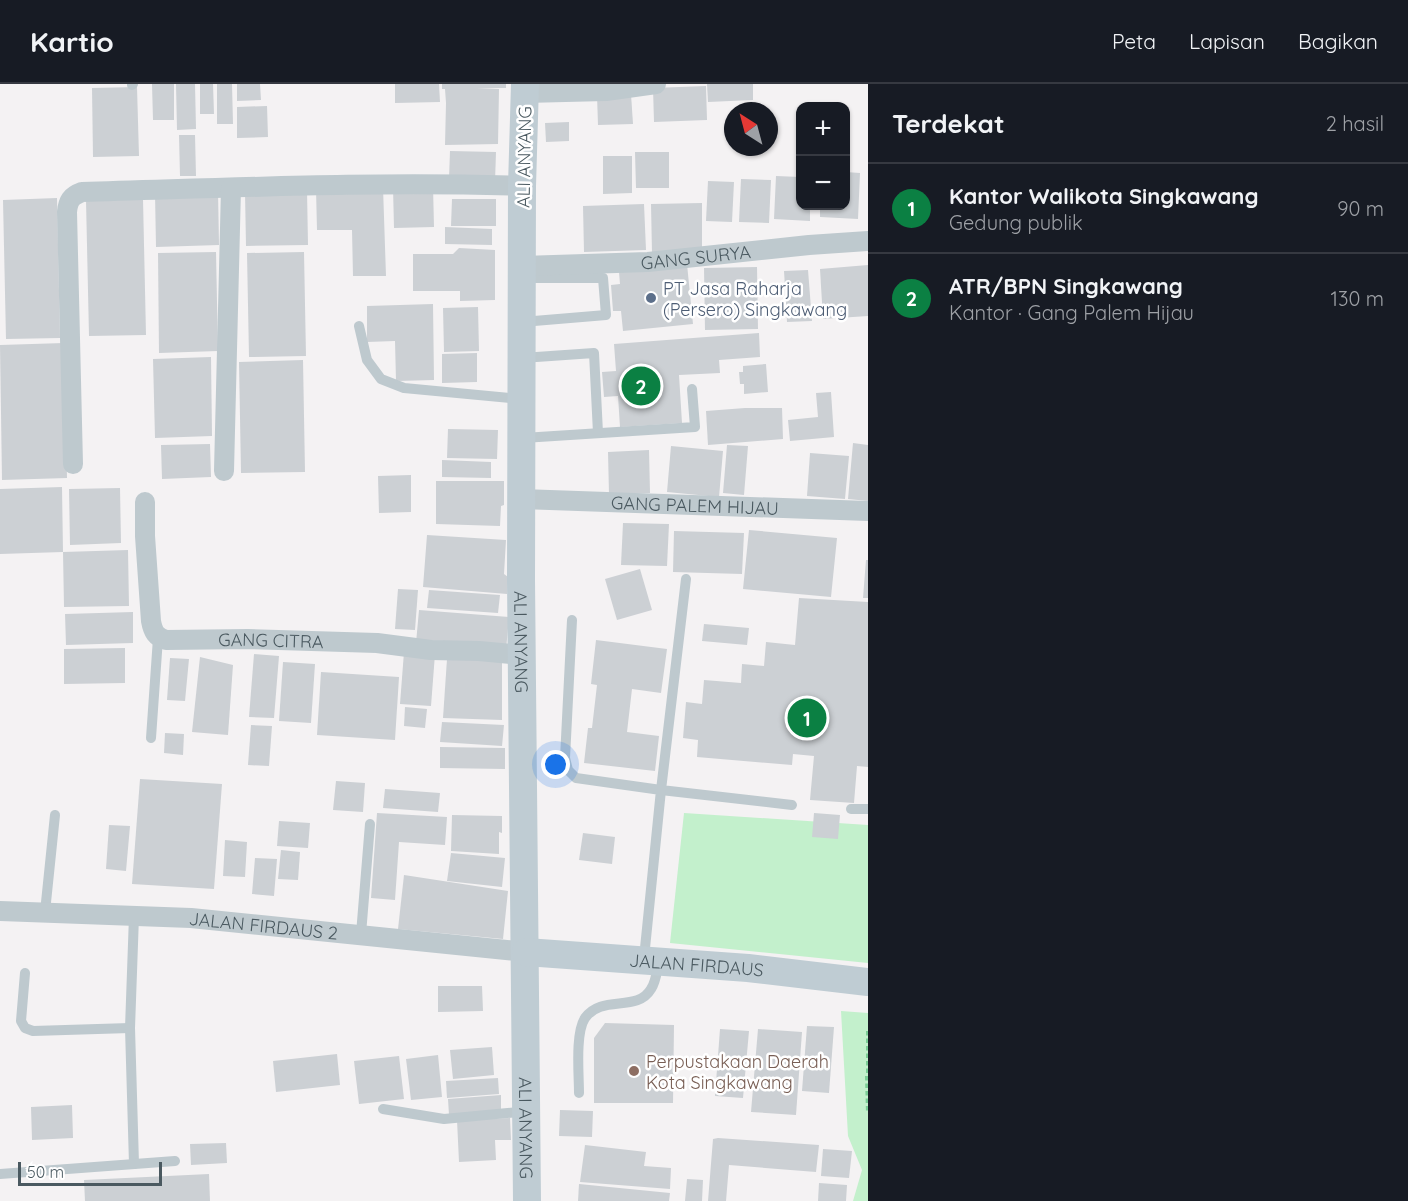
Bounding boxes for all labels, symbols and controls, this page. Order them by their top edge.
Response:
text: Kartio [30,24,114,59]
text: Peta [1112,28,1156,54]
text: Lapisan [1189,28,1265,54]
text: Bagikan [1298,28,1378,54]
north arrow [724,102,778,156]
map controls [796,102,850,210]
button: + [796,102,850,156]
street label: ALI ANYANG [512,106,536,208]
text: Terdekat [892,107,1005,140]
text: 2 hasil [1326,111,1384,136]
button: − [796,156,850,210]
text: Kantor Walikota Singkawang [949,182,1258,210]
text: 1 [908,196,915,221]
text: 90 m [1337,196,1384,221]
text: Gedung publik [949,210,1083,235]
street label: GANG SURYA [640,240,752,274]
text: ATR/BPN Singkawang [949,272,1183,300]
place label: PT Jasa Raharja (Persero) Singkawang [663,277,847,321]
text: 2 [906,286,917,311]
text: 130 m [1331,286,1384,311]
marker: PT Jasa Raharja (Persero) Singkawang [644,291,658,305]
text: Kantor · Gang Palem Hijau [949,300,1194,325]
pin: 2 [622,364,660,408]
street label: GANG PALEM HIJAU [611,491,779,519]
street label: ALI ANYANG [510,591,534,693]
street label: GANG CITRA [218,627,324,653]
pin: 1 [788,696,826,740]
your location [541,750,570,779]
street label: JALAN FIRDAUS 2 [188,906,339,944]
street label: JALAN FIRDAUS [628,948,765,981]
place label: Perpustakaan Daerah Kota Singkawang [646,1050,829,1094]
marker: Perpustakaan Daerah Kota Singkawang [627,1064,641,1078]
street label: ALI ANYANG [514,1077,538,1179]
scale bar [18,1159,162,1186]
text: 50 m [27,1162,64,1182]

